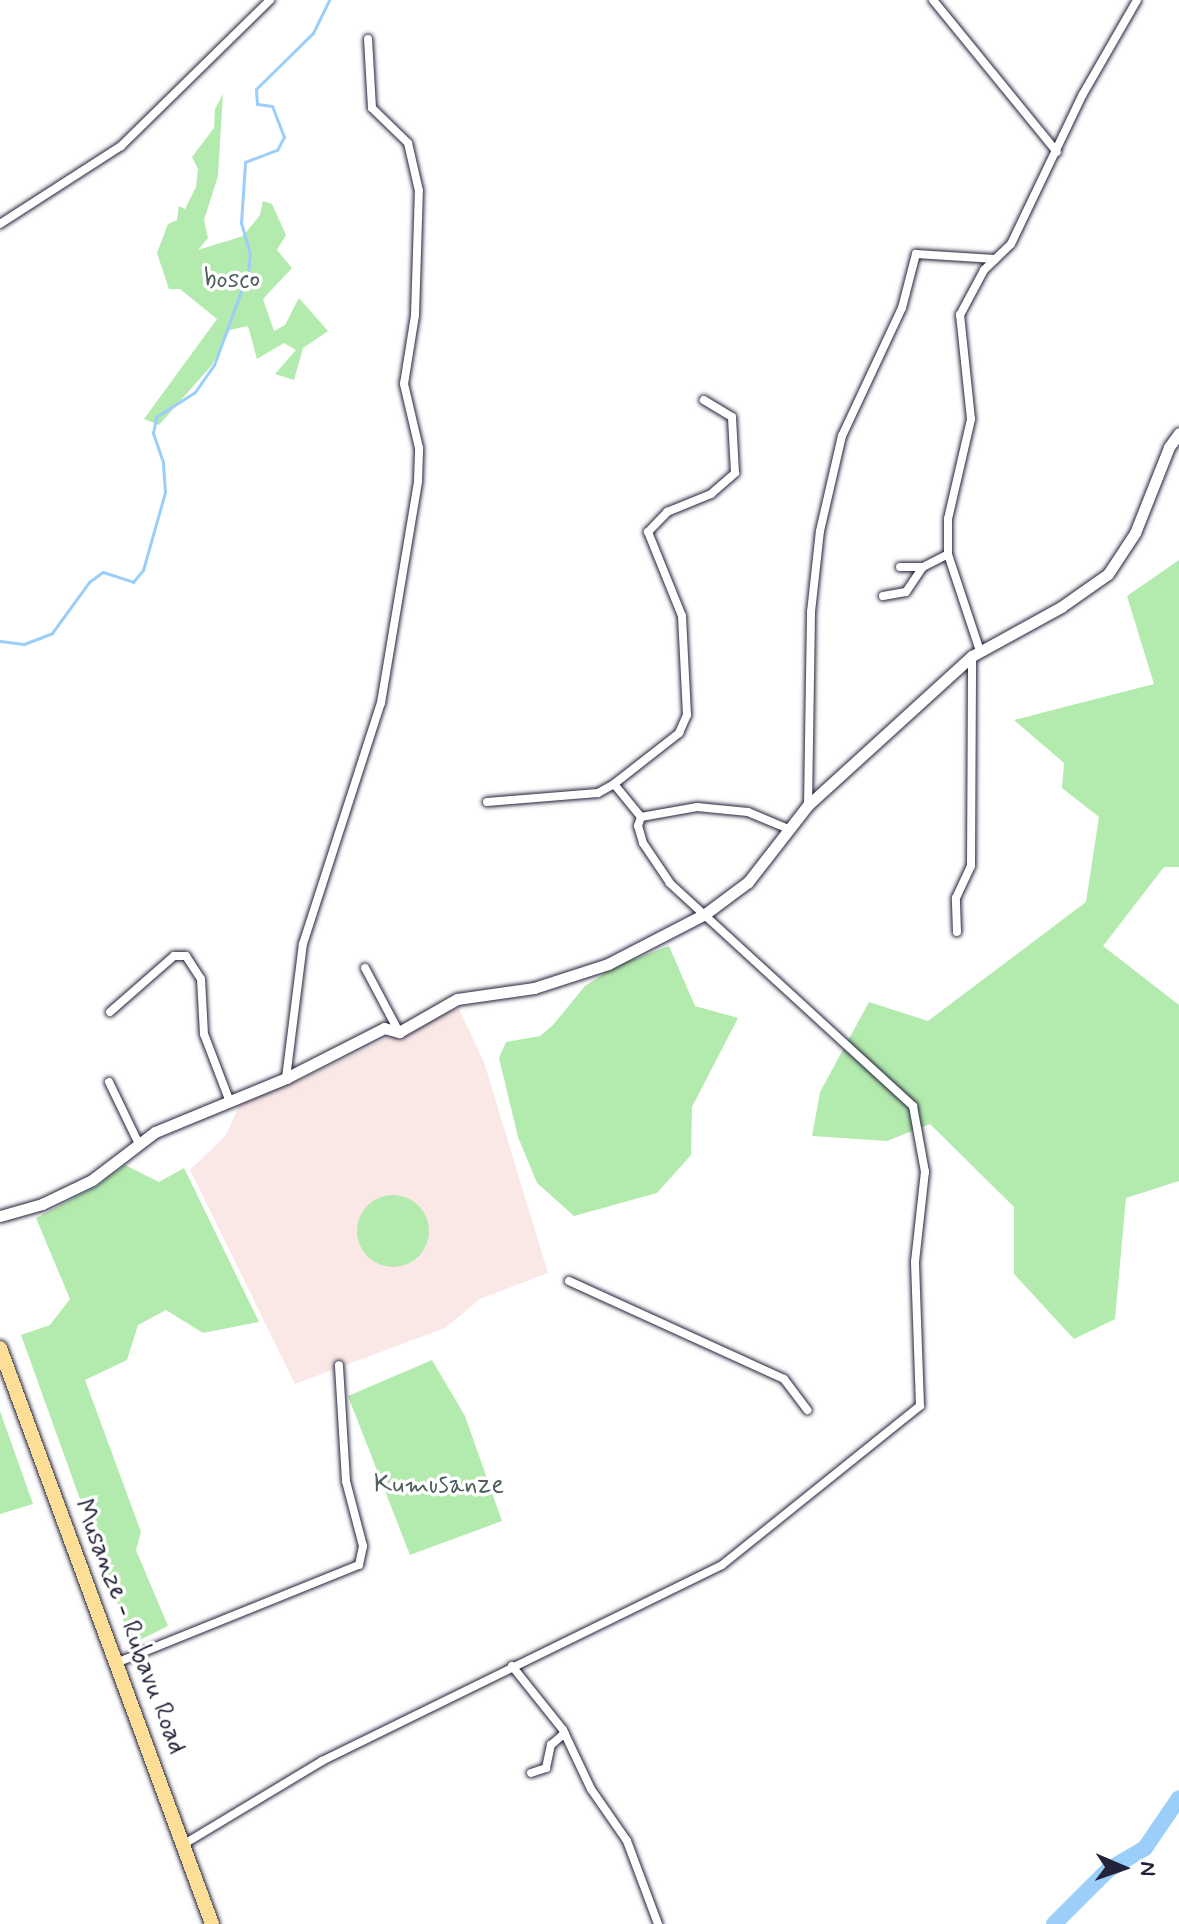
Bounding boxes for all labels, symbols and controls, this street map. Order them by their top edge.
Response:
park label: bosco [204,265,260,297]
park label: Kumusanze [374,1470,504,1502]
street label: Musanze - Rubavu Road [66,1495,192,1759]
north arrow [1083,1828,1163,1908]
text: N [1133,1861,1161,1877]

